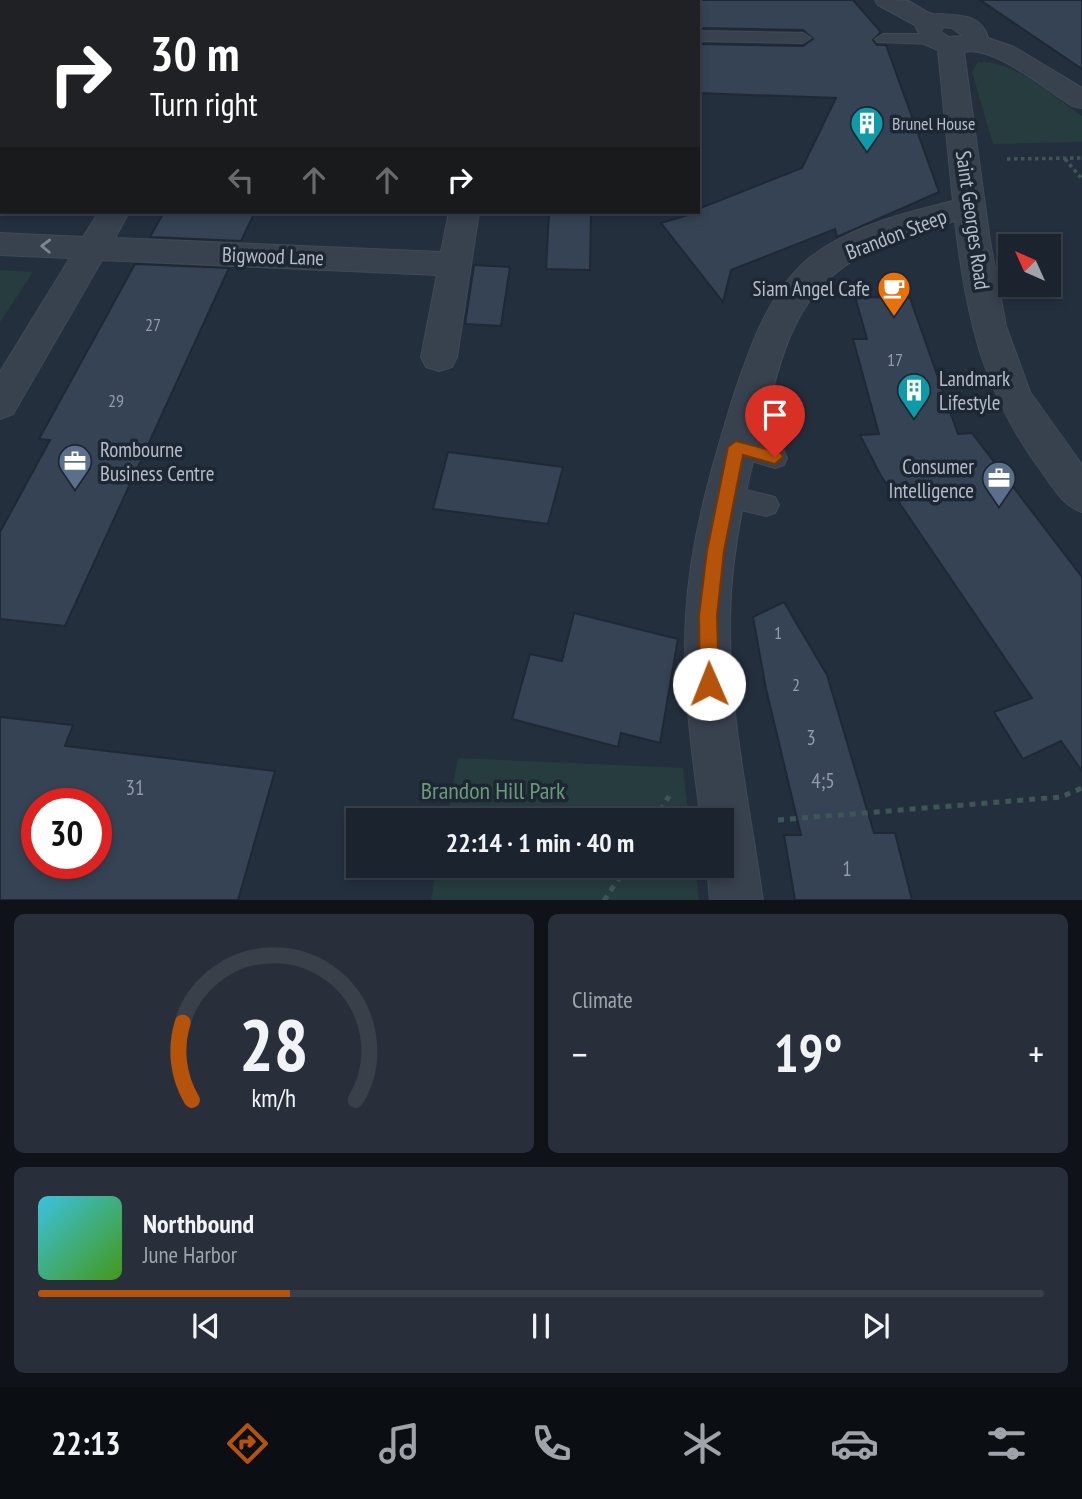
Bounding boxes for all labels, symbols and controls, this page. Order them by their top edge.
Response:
text: 30 m [150,21,239,85]
icon: right [35,28,126,119]
text: Turn right [150,83,258,125]
building icon: Brunel House [848,104,886,153]
place label: Brunel House [892,112,975,135]
street label: Saint Georges Road [950,149,996,291]
icon: left [222,161,260,199]
icon: ahead [295,161,333,199]
icon: ahead [368,161,406,199]
icon: right [441,161,479,199]
street label: Brandon Steep [842,202,950,266]
north arrow [998,234,1060,298]
map controls [998,234,1061,297]
one-way arrow [40,239,51,254]
street label: Bigwood Lane [221,241,325,271]
cafe icon: Siam Angel Cafe [875,269,913,318]
place label: Siam Angel Cafe [753,275,870,302]
house number: 27 [145,313,161,336]
house number: 17 [887,348,903,371]
place label: Landmark Lifestyle [939,365,1010,416]
building icon: Landmark Lifestyle [895,371,933,420]
pin [745,385,805,457]
house number: 29 [108,389,124,412]
icon: arrive [756,396,794,434]
place label: Rombourne Business Centre [100,436,214,487]
office icon: Rombourne Business Centre [56,442,94,491]
place label: Consumer Intelligence [889,453,974,504]
office icon: Consumer Intelligence [980,459,1018,508]
house number: 1 [774,621,782,644]
position arrow [672,647,746,721]
house number: 2 [792,673,800,696]
house number: 3 [806,724,816,751]
house number: 4;5 [811,767,835,794]
house number: 31 [126,774,144,801]
park label: Brandon Hill Park [421,775,566,806]
speed limit sign: 30 [21,788,112,879]
text: 22:14 · 1 min · 40 m [446,826,634,859]
house number: 1 [842,855,852,882]
text: Climate [572,985,633,1014]
text: 28 [239,996,309,1090]
text: 19° [774,1019,842,1086]
text: − [572,1029,588,1078]
text: + [1028,1029,1044,1078]
text: km/h [252,1081,296,1113]
text: Northbound [143,1207,254,1240]
text: June Harbor [143,1240,237,1269]
icon: previous [187,1307,225,1345]
icon: pause [522,1307,560,1345]
icon: next [857,1307,895,1345]
icon: directions [223,1419,272,1468]
icon: music [375,1419,424,1468]
icon: phone [527,1419,576,1468]
icon: climate [678,1419,727,1468]
icon: car [830,1419,879,1468]
icon: filters [982,1419,1031,1468]
text: 22:13 [51,1422,121,1464]

